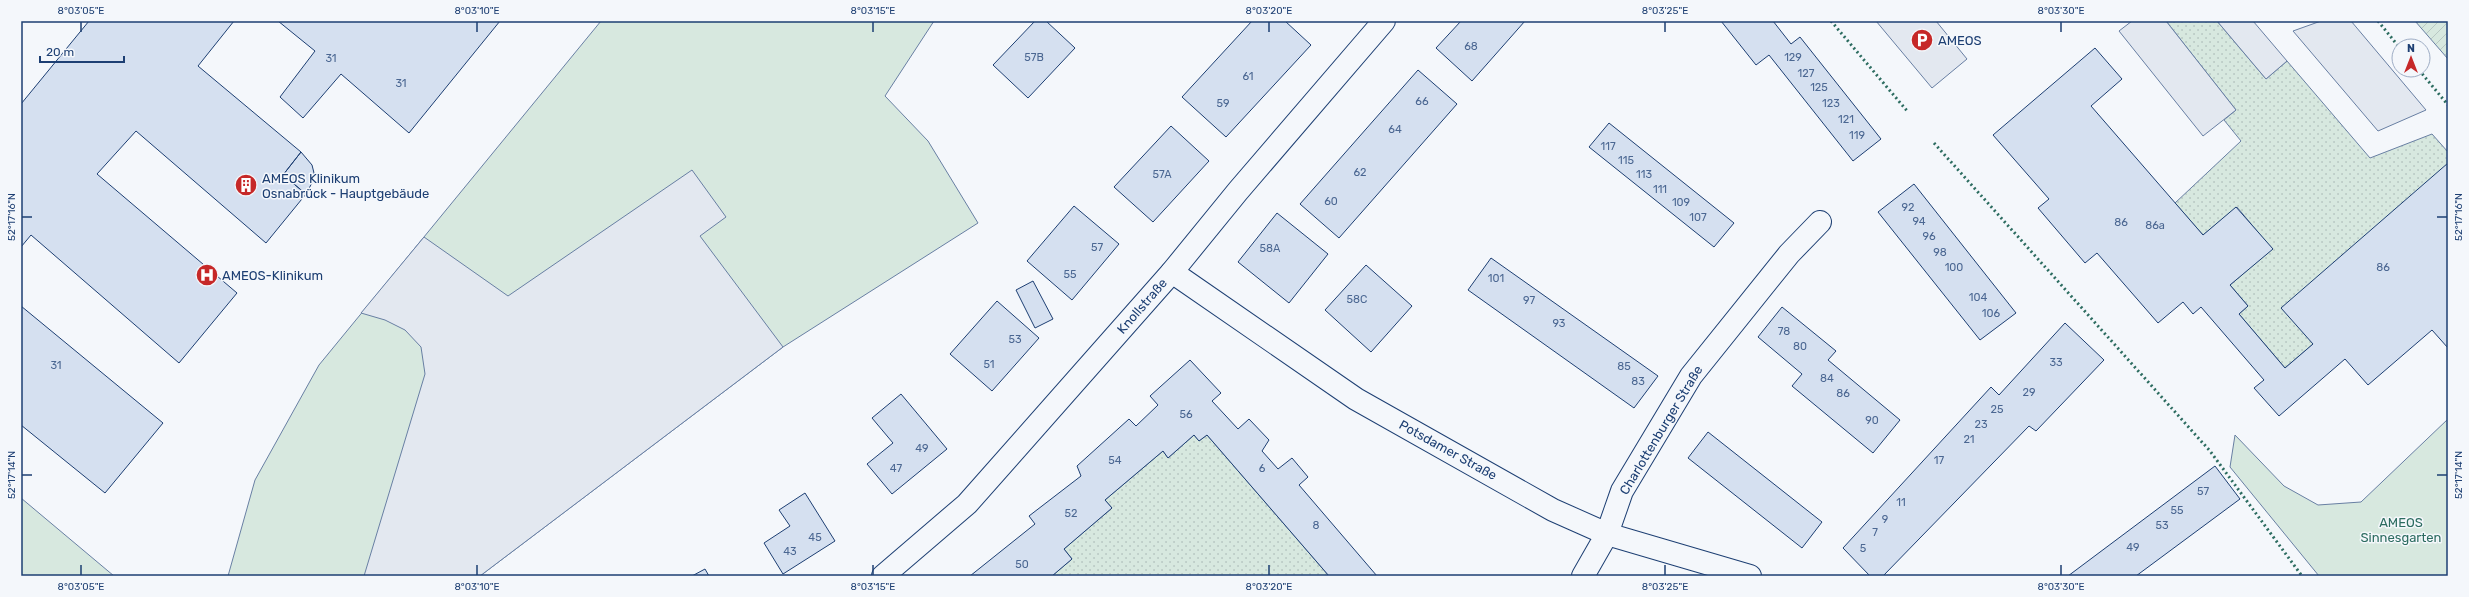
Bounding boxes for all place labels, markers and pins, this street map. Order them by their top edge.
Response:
parking icon: AMEOS [1909,27,1935,53]
place label: AMEOS [1938,33,1982,48]
place label: AMEOS Klinikum Osnabrück - Hauptgebäude [262,171,429,202]
building icon: AMEOS Klinikum Osnabrück - Hauptgebäude [233,172,259,198]
hospital icon: AMEOS-Klinikum [194,262,220,288]
place label: AMEOS-Klinikum [222,268,323,283]

